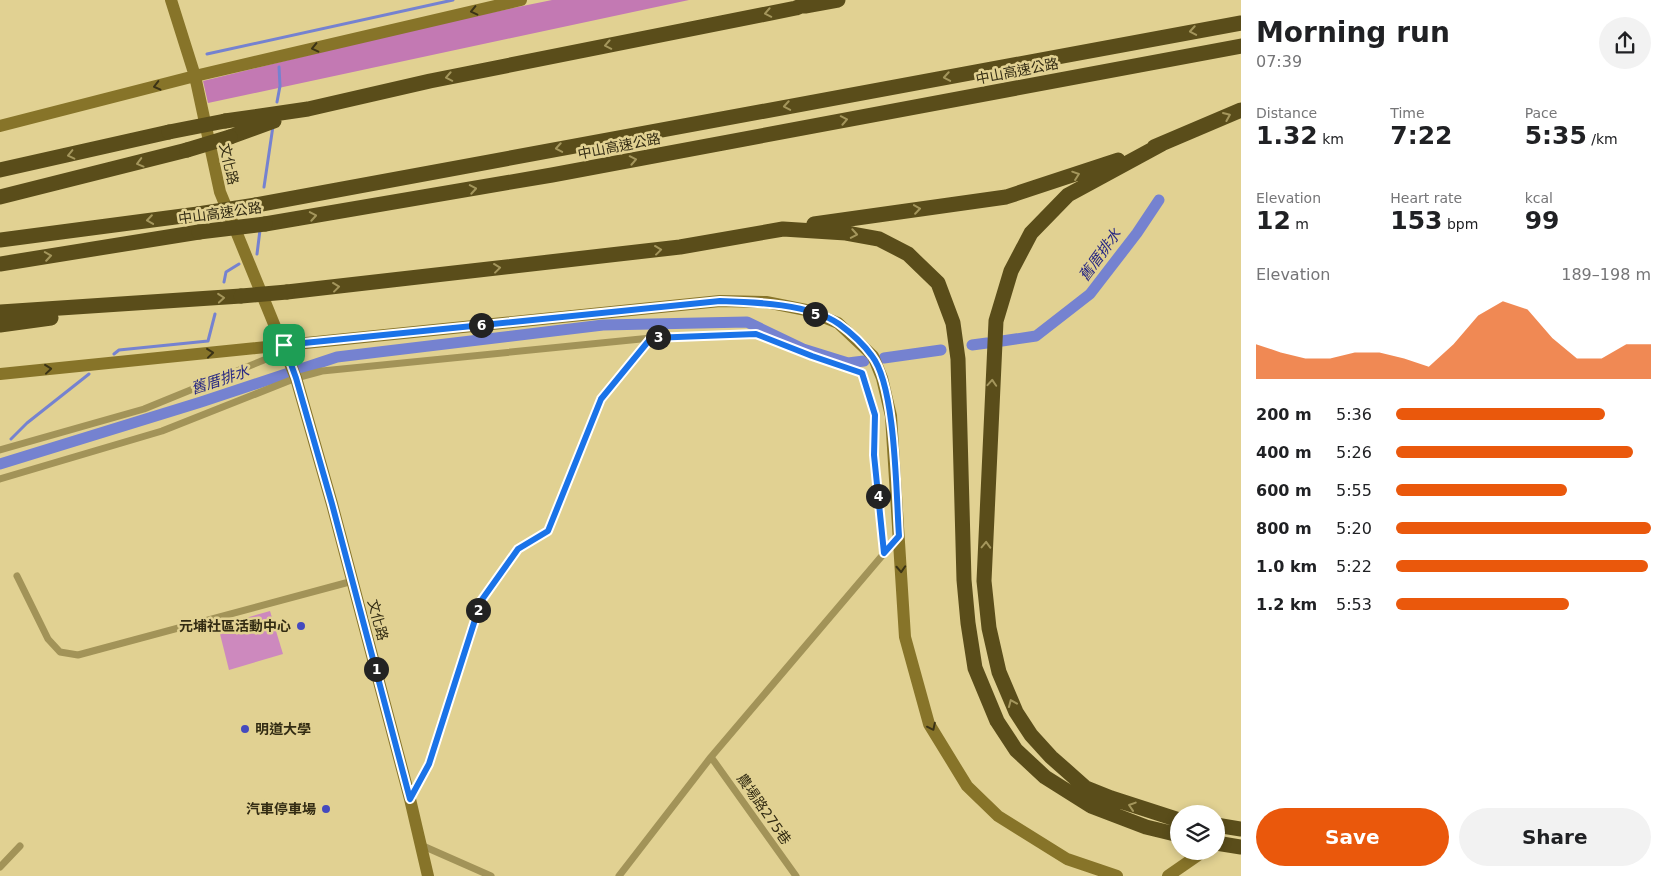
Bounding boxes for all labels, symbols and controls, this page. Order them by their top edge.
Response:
one-way arrow [469,5,478,16]
one-way arrow [763,8,772,18]
text: Morning run [1256,16,1450,49]
button: share [1599,17,1651,69]
one-way arrow [1189,26,1197,36]
one-way arrow [604,39,613,49]
one-way arrow [311,42,320,53]
text: 07:39 [1256,52,1302,71]
street label: 中山高速公路 [974,55,1060,87]
one-way arrow [445,71,454,82]
one-way arrow [943,71,952,81]
one-way arrow [154,80,162,90]
one-way arrow [783,100,792,111]
text: Distance [1256,105,1317,121]
text: Time [1390,105,1425,121]
text: Pace [1525,105,1557,121]
one-way arrow [1222,112,1231,123]
one-way arrow [840,116,849,126]
text: 1.32 [1256,121,1318,150]
text: 7:22 [1390,121,1453,150]
text: 5:35 [1525,121,1587,150]
street label: 中山高速公路 [576,130,662,162]
text: km [1318,131,1344,147]
text: /km [1587,131,1618,147]
street label: 文化路 [216,142,242,186]
one-way arrow [554,142,563,153]
one-way arrow [66,149,75,160]
one-way arrow [628,156,637,166]
one-way arrow [137,157,145,167]
one-way arrow [1071,171,1079,181]
one-way arrow [469,184,477,194]
text: Elevation [1256,190,1321,206]
text: Heart rate [1390,190,1462,206]
text: kcal [1525,190,1553,206]
street label: 中山高速公路 [177,199,263,227]
one-way arrow [913,205,922,215]
text: 12 [1256,206,1291,235]
text: 153 [1390,206,1443,235]
text: 99 [1525,206,1559,235]
one-way arrow [308,211,317,221]
one-way arrow [146,214,154,225]
text: m [1291,216,1309,232]
text: bpm [1443,216,1478,232]
water label: 舊厝排水 [1075,225,1125,285]
one-way arrow [849,229,858,239]
one-way arrow [655,245,663,256]
one-way arrow [45,251,53,262]
one-way arrow [493,263,501,274]
text: Elevation [1256,265,1330,284]
text: 189–198 m [1561,265,1651,284]
one-way arrow [332,282,340,293]
one-way arrow [217,292,225,303]
pin: 5 [802,302,828,326]
text: 5 [811,306,820,322]
pin: 6 [468,312,494,338]
text: 6 [477,317,486,333]
pin [263,324,305,366]
pin: 3 [646,324,670,350]
text: 3 [654,329,663,345]
icon: arrive [270,331,298,359]
one-way arrow [206,348,214,359]
water label: 舊厝排水 [189,362,252,398]
one-way arrow [45,364,53,375]
one-way arrow [987,378,998,386]
text: 200 m [1256,405,1312,424]
text: 5:36 [1336,405,1372,424]
text: 400 m [1256,443,1312,462]
text: 5:26 [1336,443,1372,462]
text: 600 m [1256,481,1312,500]
text: 5:55 [1336,481,1372,500]
pin: 4 [866,484,890,508]
text: 4 [874,488,883,504]
text: 800 m [1256,519,1312,538]
text: 5:20 [1336,519,1372,538]
one-way arrow [980,541,991,549]
text: 1.0 km [1256,557,1317,576]
text: 5:22 [1336,557,1372,576]
one-way arrow [895,565,906,573]
text: 1.2 km [1256,595,1317,614]
text: 5:53 [1336,595,1372,614]
street label: 文化路 [365,598,391,642]
pin: 2 [466,598,490,622]
text: 2 [474,602,483,618]
place label: 元埔社區活動中心 [179,618,291,634]
marker: 元埔社區活動中心 [295,620,307,632]
pin: 1 [364,656,388,682]
text: 1 [372,661,381,677]
one-way arrow [1008,700,1018,708]
place label: 明道大學 [255,721,311,737]
one-way arrow [925,722,936,731]
marker: 明道大學 [239,723,251,735]
street label: 農場路275巷 [734,771,794,847]
place label: 汽車停車場 [246,801,316,817]
one-way arrow [1128,801,1137,811]
marker: 汽車停車場 [320,803,332,815]
map controls [1170,805,1225,860]
button: layers [1170,805,1225,860]
button: Save [1256,808,1449,866]
button: Share [1459,808,1651,866]

